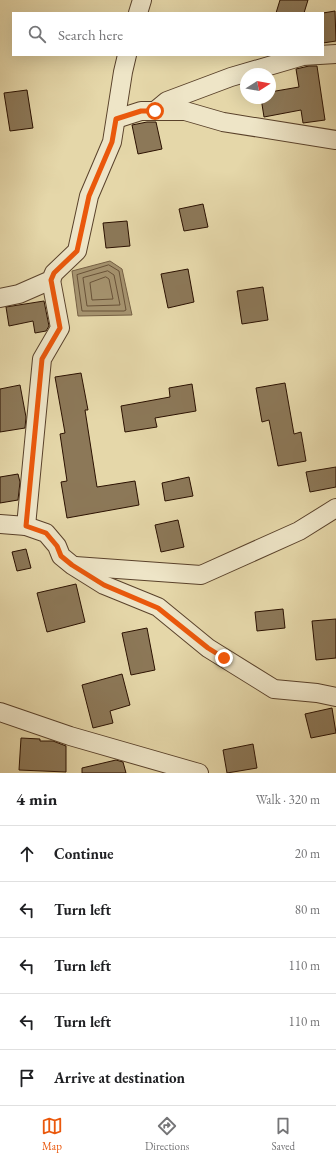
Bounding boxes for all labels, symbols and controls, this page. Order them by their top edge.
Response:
search box [12,12,324,56]
icon: search [26,23,48,45]
text: Search here [58,25,123,44]
north arrow [240,68,276,104]
route start [146,102,164,120]
route end [215,649,233,667]
text: 4 min [16,788,57,810]
text: Walk · 320 m [256,791,320,808]
icon: ahead [16,843,38,865]
text: Continue [54,844,114,863]
text: 20 m [295,845,320,862]
icon: left [16,899,38,921]
text: Turn left [54,900,111,919]
text: 80 m [295,901,320,918]
icon: left [16,955,38,977]
text: Turn left [54,956,111,975]
text: 110 m [289,957,320,974]
icon: left [16,1011,38,1033]
text: Turn left [54,1012,111,1031]
text: 110 m [289,1013,320,1030]
icon: arrive [16,1067,38,1089]
text: Arrive at destination [54,1068,185,1087]
tab: Map [41,1115,63,1153]
tab: Directions [145,1115,189,1153]
tab: Saved [271,1115,295,1153]

